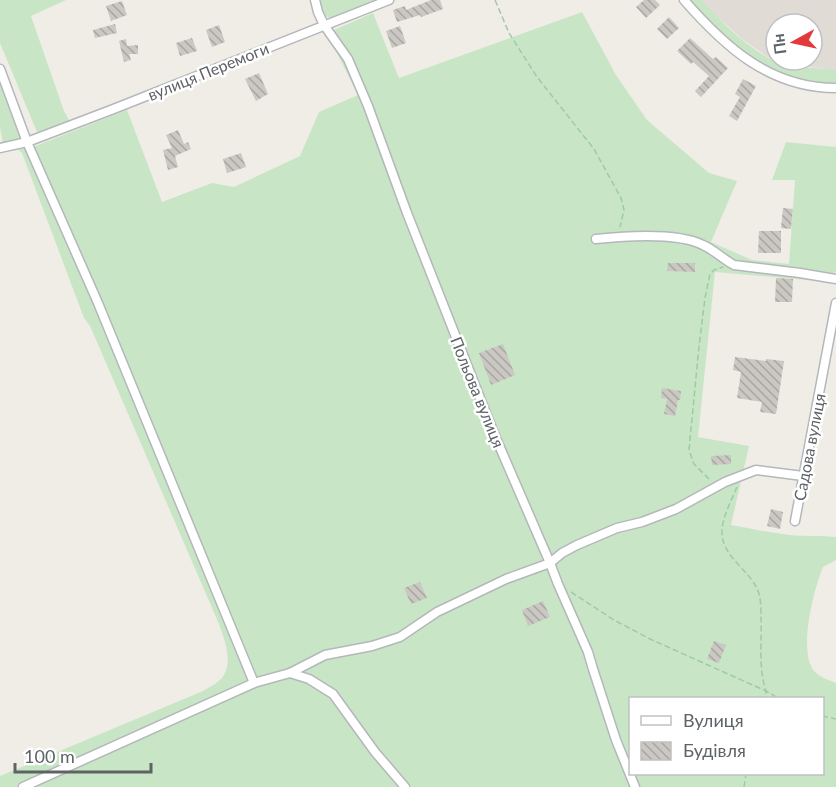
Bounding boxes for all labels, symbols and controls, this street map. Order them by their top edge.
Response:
north arrow [764,12,824,72]
text: Пн [768,32,790,56]
street label: вулиця Перемоги [145,38,271,104]
street label: Польова вулиця [447,334,509,450]
street label: Садова вулиця [789,392,829,502]
legend [629,697,824,775]
text: Вулиця [683,709,744,731]
scale bar [15,736,152,774]
text: Будівля [683,739,746,761]
text: 100 m [24,745,75,767]

